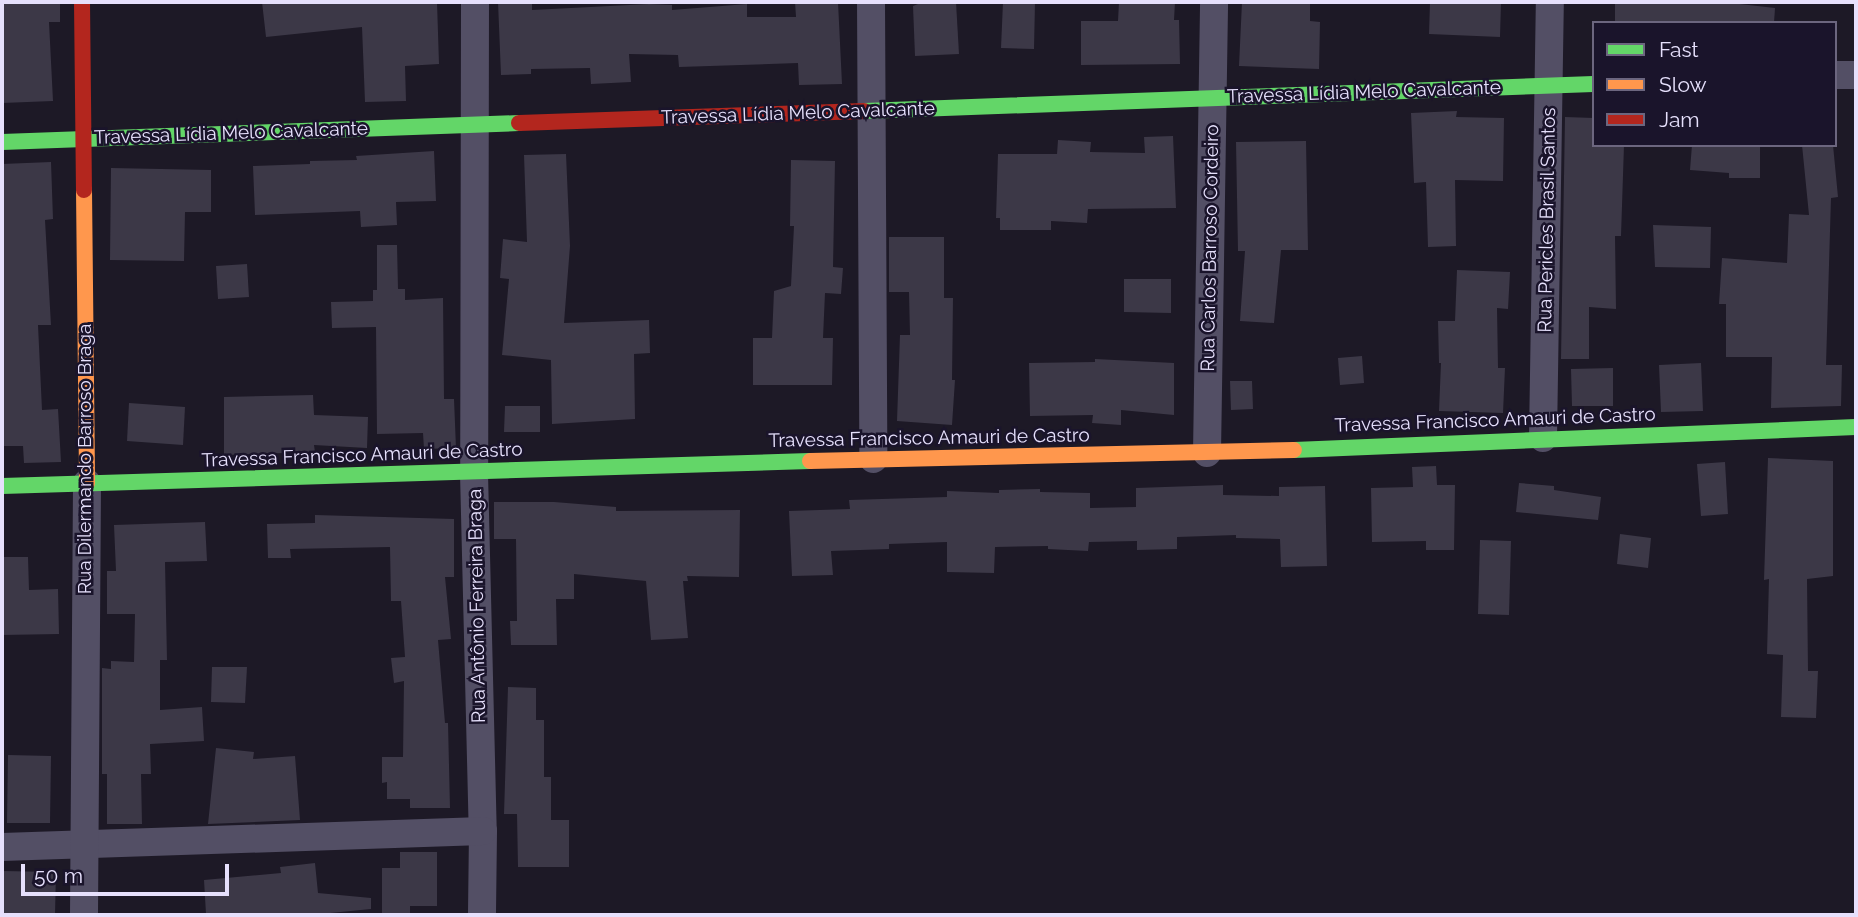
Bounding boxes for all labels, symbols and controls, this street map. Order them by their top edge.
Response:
legend [1592,21,1837,147]
text: Fast [1659,37,1699,62]
text: Slow [1659,72,1707,97]
street label: Travessa Lídia Melo Cavalcante [1227,76,1501,108]
street label: Travessa Lídia Melo Cavalcante [661,97,935,129]
street label: Rua Pericles Brasil Santos [1534,107,1560,333]
text: Jam [1659,107,1700,132]
street label: Travessa Lídia Melo Cavalcante [94,117,368,149]
street label: Rua Carlos Barroso Cordeiro [1196,124,1224,372]
street label: Rua Dilermando Barroso Braga [74,324,96,594]
street label: Travessa Francisco Amauri de Castro [1334,403,1656,437]
street label: Travessa Francisco Amauri de Castro [768,424,1090,452]
street label: Travessa Francisco Amauri de Castro [201,438,523,472]
street label: Rua Antônio Ferreira Braga [464,488,490,724]
scale bar [24,850,233,894]
text: 50 m [34,863,83,888]

